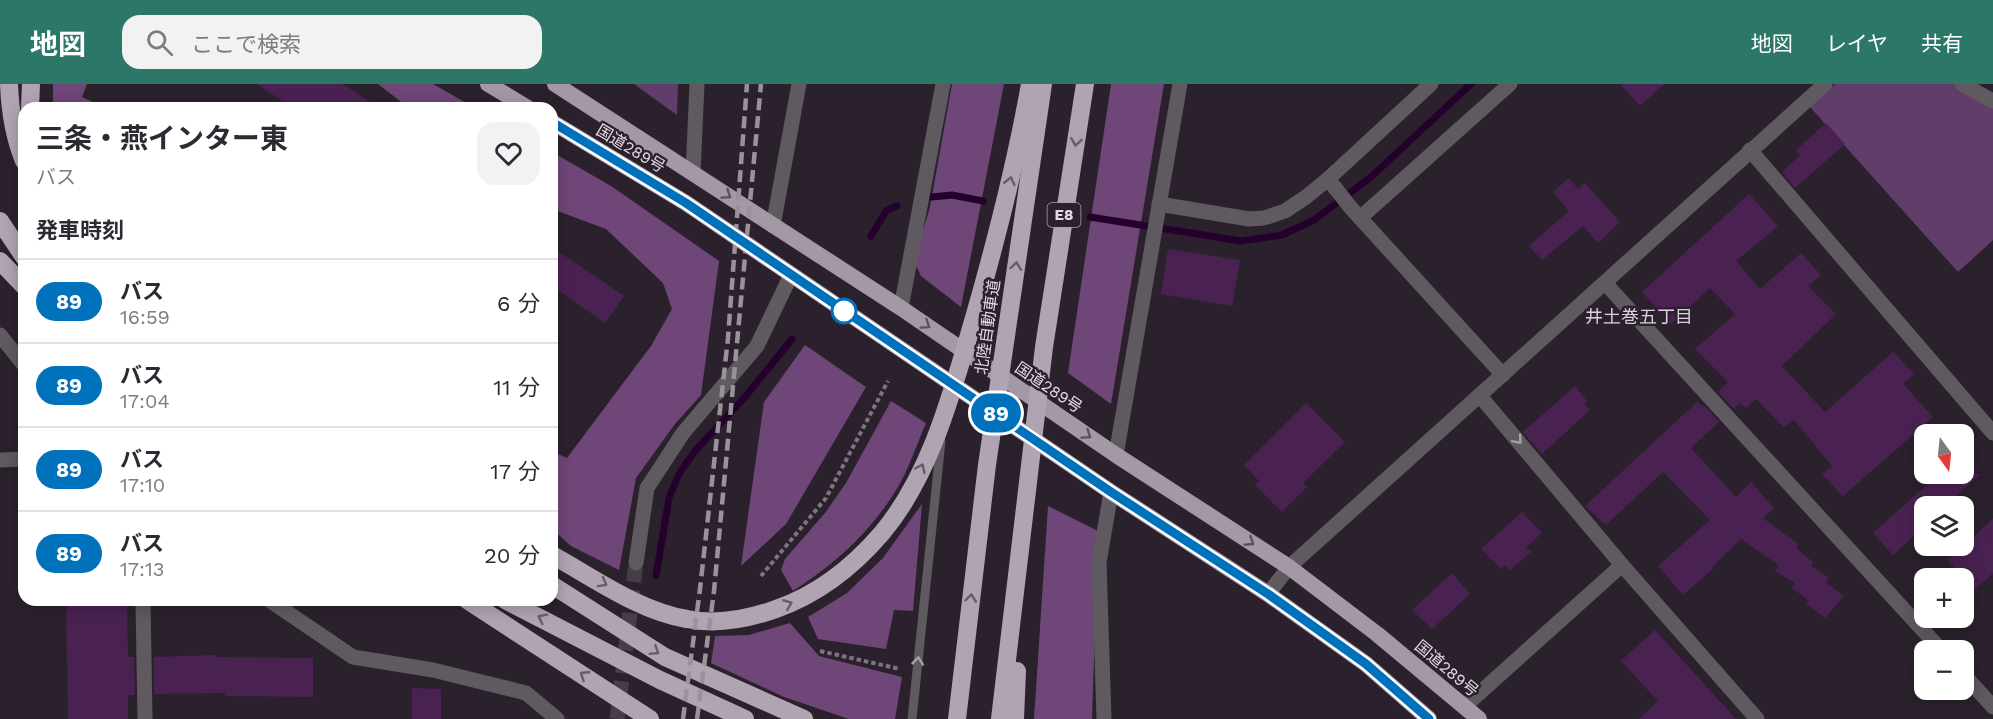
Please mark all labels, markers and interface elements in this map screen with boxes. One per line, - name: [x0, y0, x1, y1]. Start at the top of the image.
- search box: [122, 15, 542, 69]
- icon: search: [143, 26, 176, 59]
- text: 地図: [30, 28, 86, 61]
- text: 地図: [1751, 31, 1793, 56]
- text: レイヤ: [1826, 31, 1888, 56]
- text: 共有: [1921, 31, 1963, 56]
- text: ここで検索: [191, 32, 301, 57]
- street label: 国道289号: [593, 120, 669, 176]
- text: 三条・燕インター東: [36, 122, 288, 155]
- button: heart: [477, 122, 540, 185]
- one-way arrow: [1070, 136, 1083, 146]
- text: バス: [36, 165, 76, 189]
- one-way arrow: [1002, 177, 1015, 187]
- one-way arrow: [721, 188, 732, 199]
- road number: E8: [1048, 203, 1080, 227]
- text: 発車時刻: [36, 218, 124, 243]
- one-way arrow: [1009, 261, 1021, 270]
- street label: 北陸自動車道: [971, 278, 1004, 376]
- text: バス: [120, 279, 164, 304]
- text: 89: [56, 289, 82, 314]
- text: 6 分: [497, 291, 540, 316]
- unlabelled marker: [831, 298, 857, 324]
- text: 16:59: [120, 305, 170, 329]
- district label: 井土巻五丁目: [1585, 306, 1693, 327]
- one-way arrow: [919, 318, 930, 329]
- street label: 国道289号: [1011, 358, 1086, 417]
- text: バス: [120, 363, 164, 388]
- text: 89: [56, 373, 82, 398]
- text: 11 分: [493, 375, 540, 400]
- text: 17:04: [120, 389, 170, 413]
- line badge: 89: [969, 394, 1023, 432]
- text: 89: [983, 401, 1009, 426]
- north arrow: [1914, 424, 1974, 484]
- map controls: [1914, 424, 1974, 700]
- one-way arrow: [1080, 428, 1091, 439]
- one-way arrow: [1510, 434, 1521, 445]
- text: バス: [120, 447, 164, 472]
- text: 89: [56, 457, 82, 482]
- text: 17 分: [490, 459, 540, 484]
- one-way arrow: [913, 464, 925, 475]
- text: 17:10: [120, 473, 165, 497]
- button: layers: [1914, 496, 1974, 556]
- text: バス: [120, 531, 164, 556]
- one-way arrow: [1244, 534, 1254, 546]
- text: 89: [56, 541, 82, 566]
- text: 20 分: [484, 543, 540, 568]
- text: 17:13: [120, 557, 164, 581]
- button: +: [1914, 568, 1974, 628]
- one-way arrow: [597, 576, 607, 588]
- one-way arrow: [964, 594, 977, 603]
- one-way arrow: [781, 599, 792, 611]
- one-way arrow: [538, 614, 549, 625]
- street label: 国道289号: [1411, 636, 1482, 700]
- button: −: [1914, 640, 1974, 700]
- one-way arrow: [649, 643, 659, 655]
- one-way arrow: [911, 656, 924, 665]
- one-way arrow: [579, 672, 590, 683]

